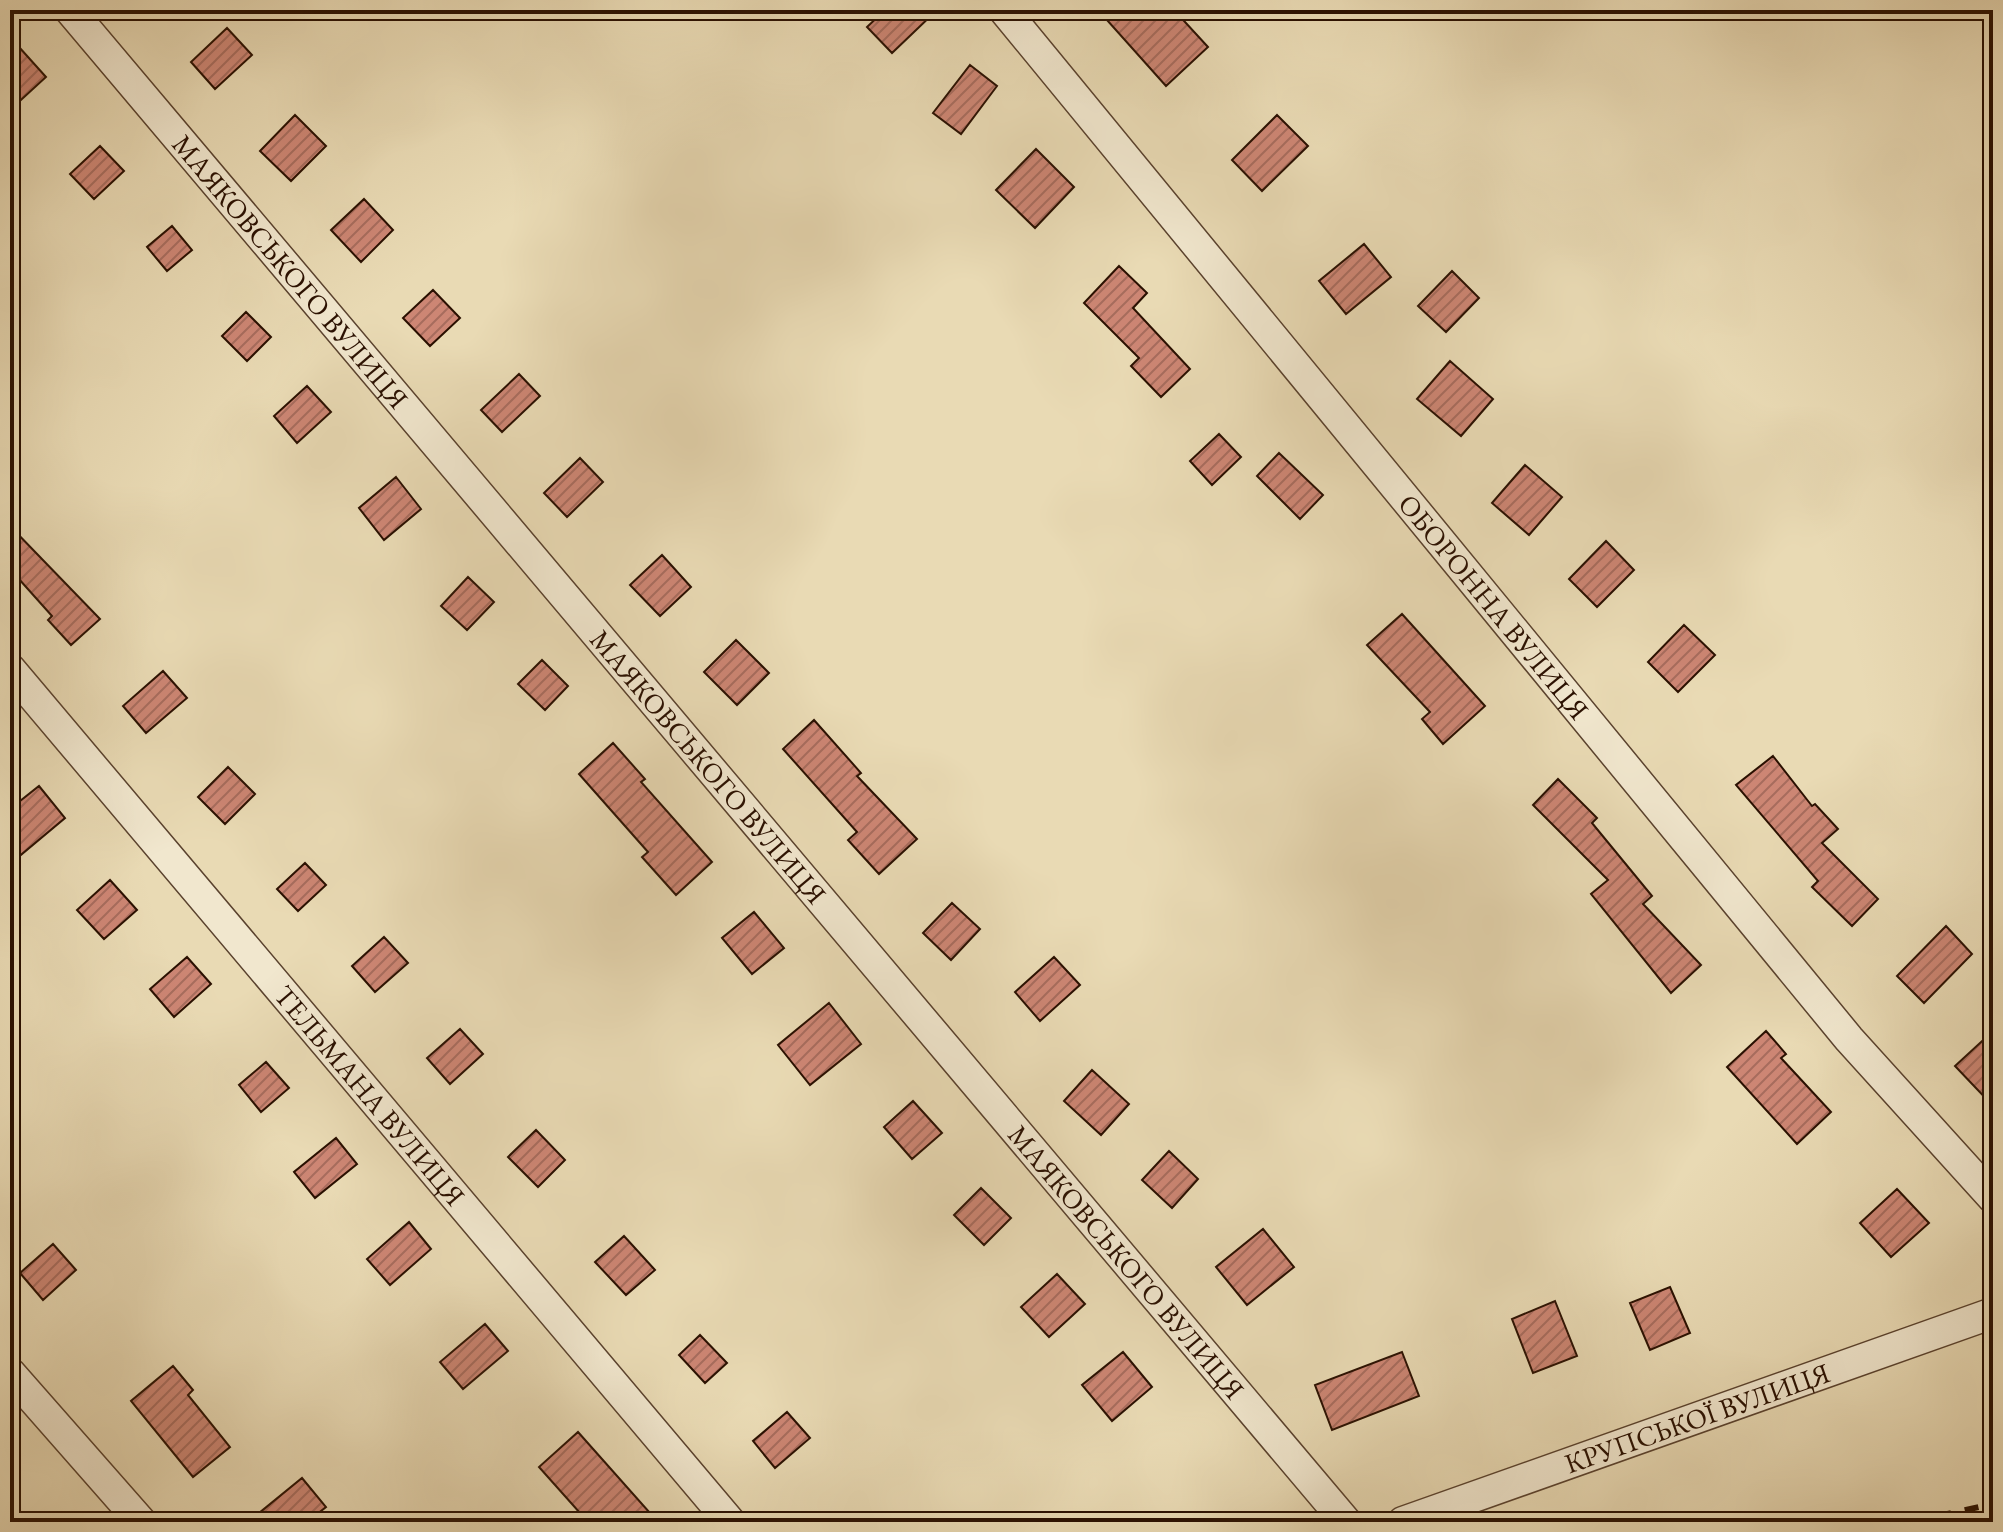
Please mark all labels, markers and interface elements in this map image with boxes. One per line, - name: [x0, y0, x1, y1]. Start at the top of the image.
- street label: МАЯКОВСЬКОГО ВУЛИЦЯ: [165, 127, 417, 416]
- street label: ОБОРОННА ВУЛИЦЯ: [1391, 486, 1597, 727]
- street label: МАЯКОВСЬКОГО ВУЛИЦЯ: [582, 622, 835, 911]
- street label: ТЕЛЬМАНА ВУЛИЦЯ: [267, 978, 473, 1213]
- street label: МАЯКОВСЬКОГО ВУЛИЦЯ: [1000, 1117, 1253, 1407]
- street label: КРУПСЬКОЇ ВУЛИЦЯ: [1560, 1354, 1835, 1481]

